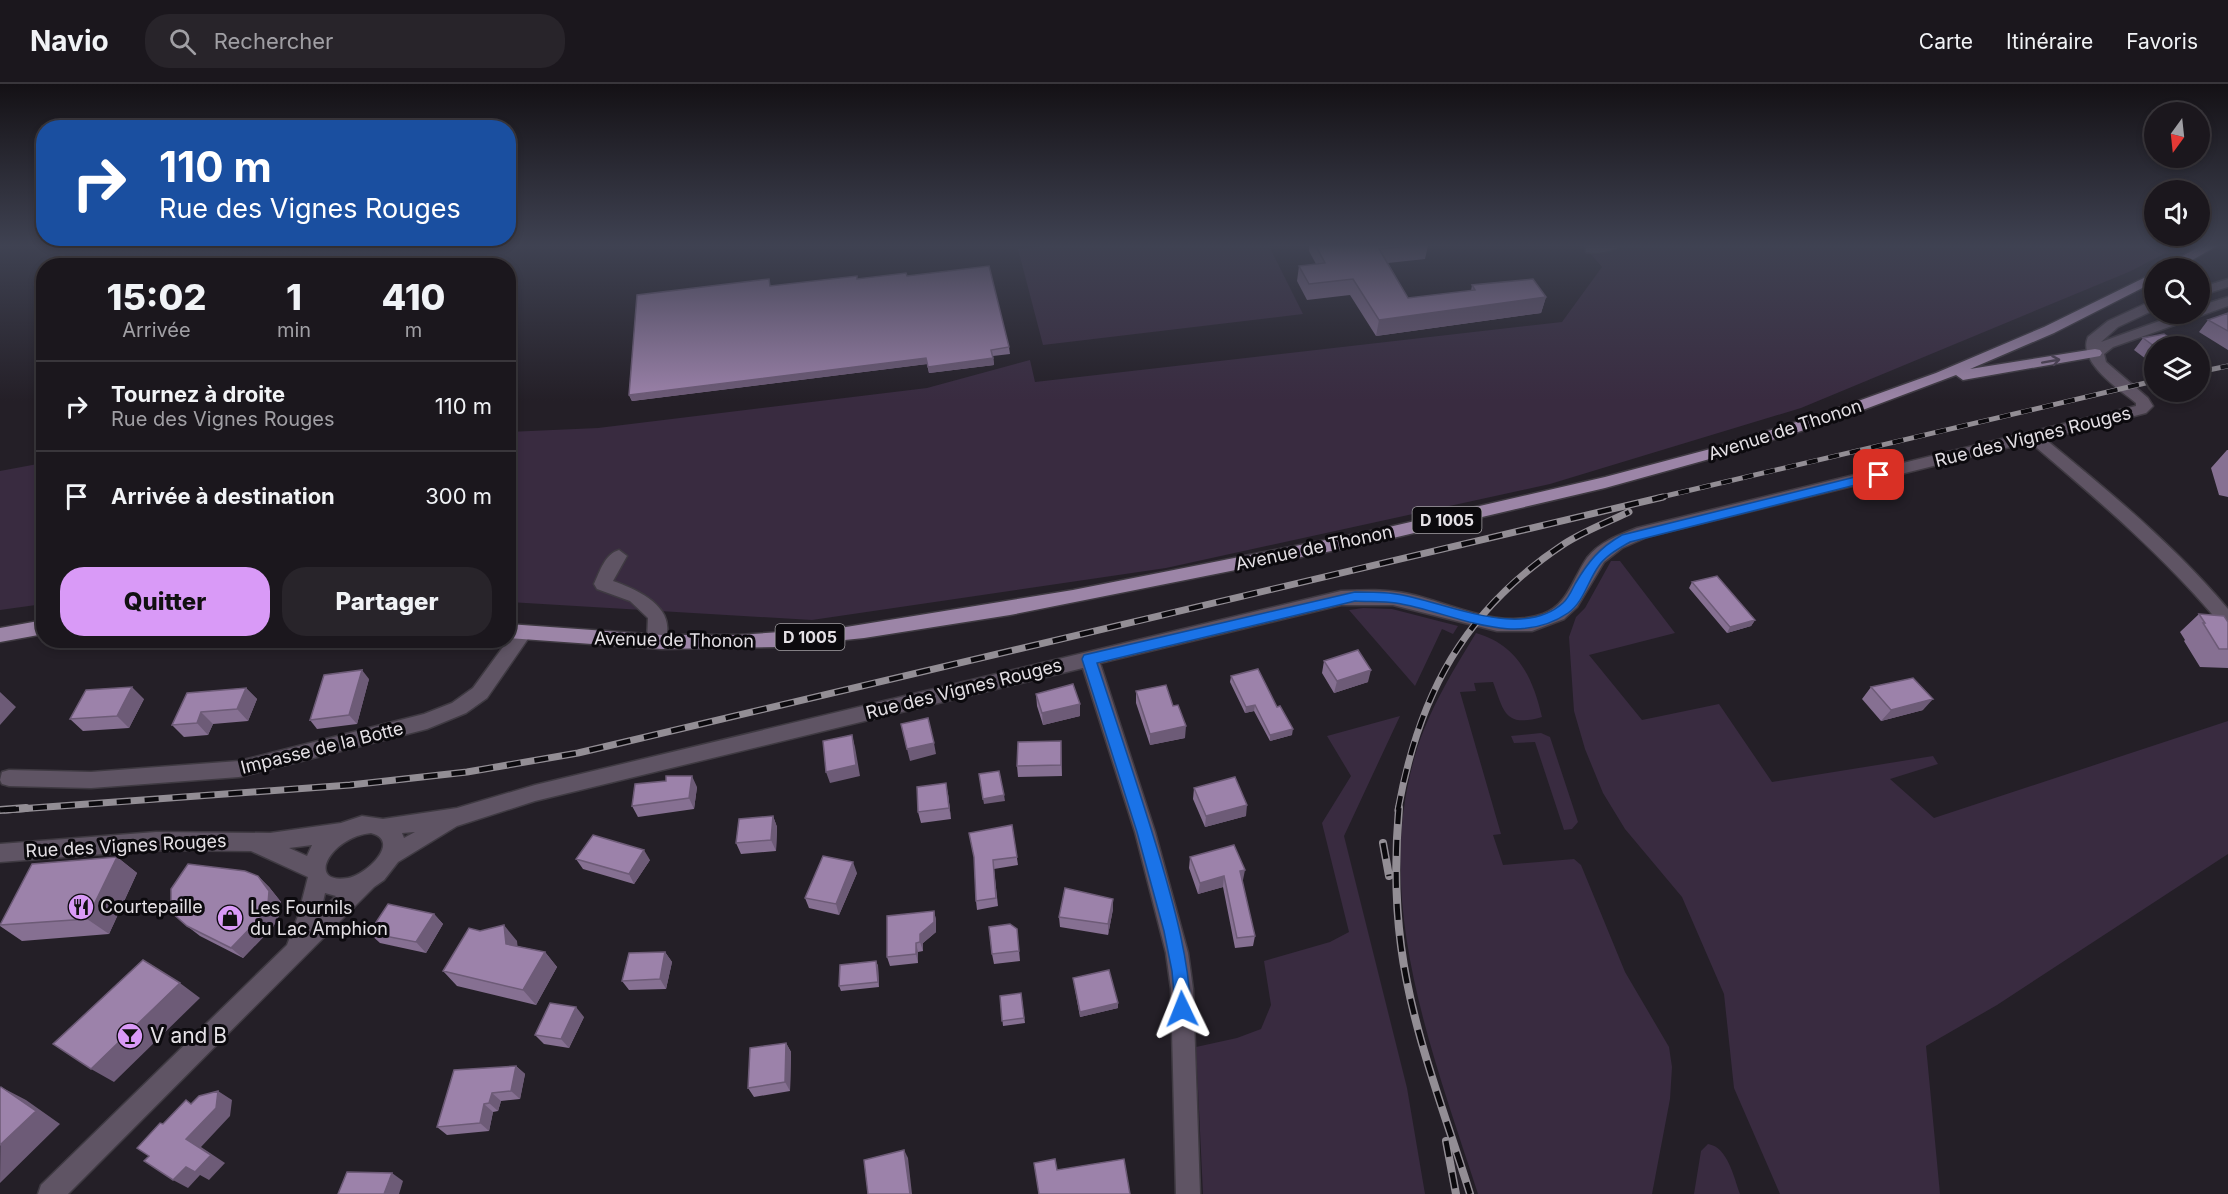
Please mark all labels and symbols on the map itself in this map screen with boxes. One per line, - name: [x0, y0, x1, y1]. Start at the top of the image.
- north arrow: [2144, 102, 2210, 168]
- one-way arrow: [2041, 355, 2060, 366]
- street label: Avenue de Thonon: [1706, 395, 1864, 464]
- street label: Rue des Vignes Rouges: [1933, 402, 2133, 471]
- pin: [1853, 449, 1904, 500]
- road number: D 1005: [1412, 507, 1482, 533]
- street label: Avenue de Thonon: [1233, 521, 1394, 574]
- road number: D 1005: [776, 624, 844, 650]
- street label: Avenue de Thonon: [594, 628, 754, 651]
- street label: Rue des Vignes Rouges: [864, 654, 1064, 723]
- street label: Impasse de la Botte: [238, 717, 405, 778]
- street label: Rue des Vignes Rouges: [25, 830, 227, 861]
- restaurant icon: Courtepaille: [66, 892, 96, 922]
- place label: Courtepaille: [100, 896, 203, 917]
- place label: Les Fournils du Lac Amphion: [250, 897, 388, 939]
- shop icon: Les Fournils du Lac Amphion: [215, 903, 245, 933]
- position arrow: [1150, 977, 1214, 1041]
- bar icon: V and B: [115, 1021, 145, 1051]
- place label: V and B: [150, 1023, 227, 1048]

